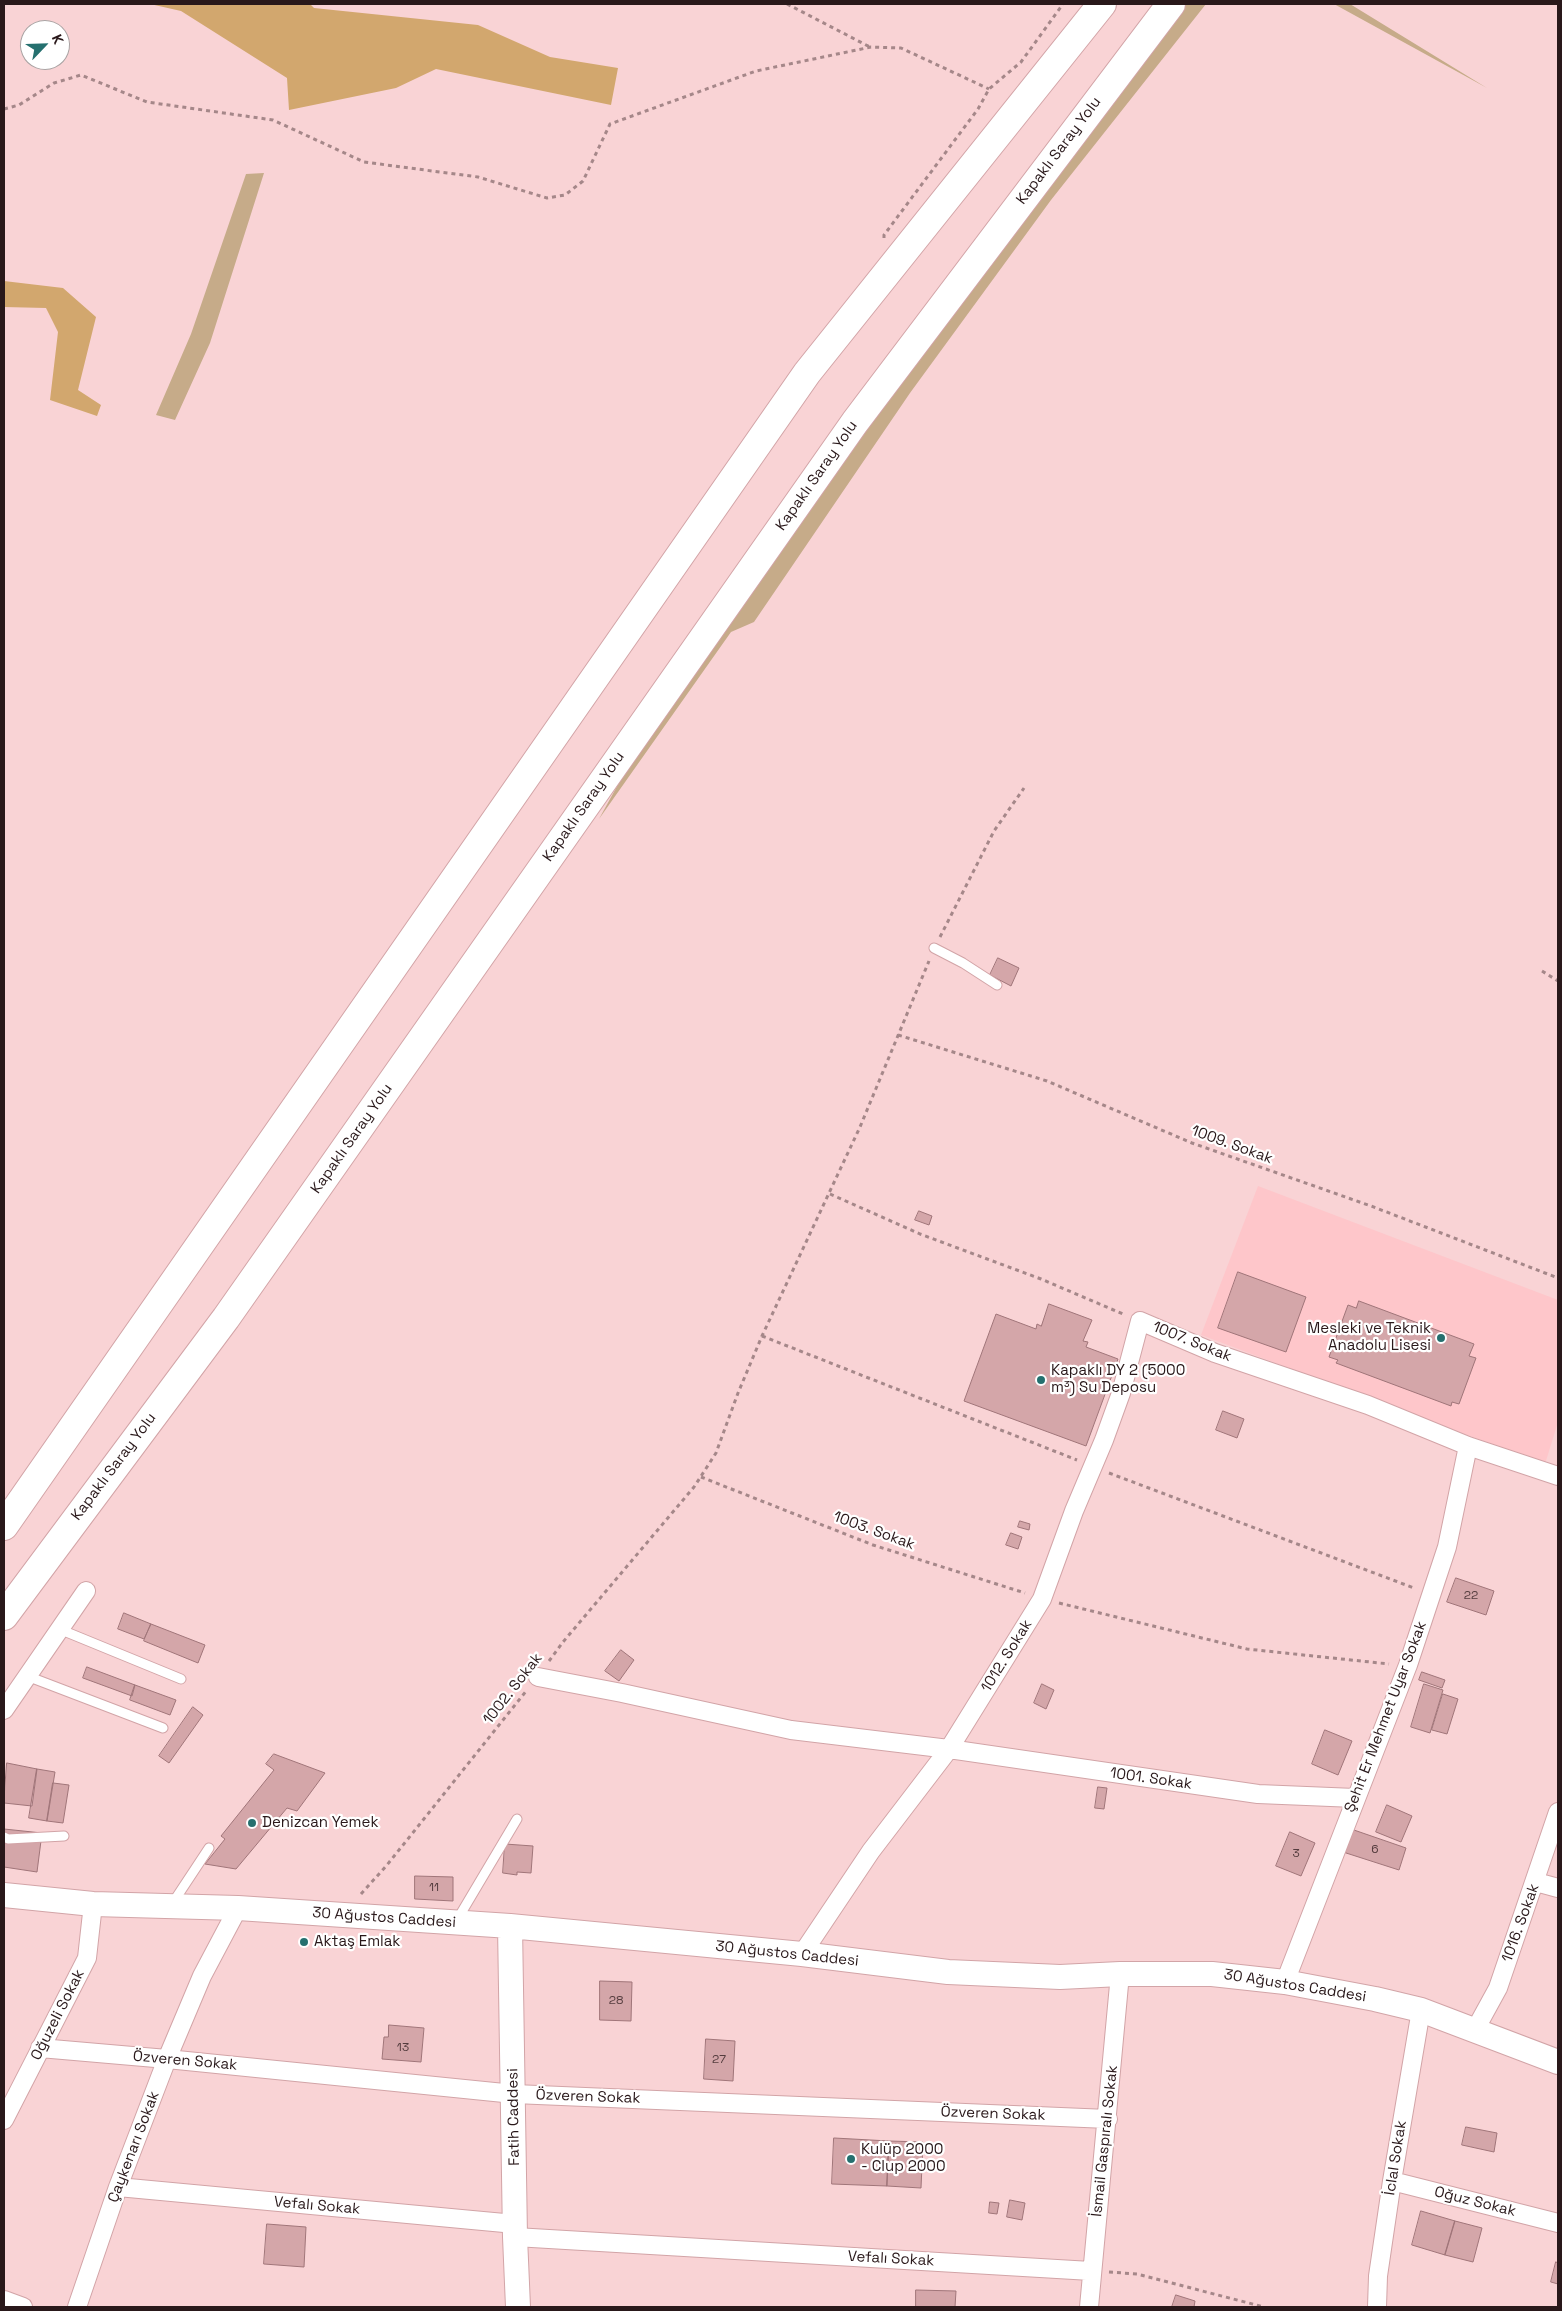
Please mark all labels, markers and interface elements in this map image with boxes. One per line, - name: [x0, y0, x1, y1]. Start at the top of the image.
- north arrow: [20, 20, 70, 70]
- text: K: [48, 32, 68, 47]
- street label: Kapaklı Saray Yolu: [1013, 94, 1105, 208]
- street label: Kapaklı Saray Yolu: [772, 418, 862, 534]
- street label: Kapaklı Saray Yolu: [539, 749, 629, 865]
- street label: Kapaklı Saray Yolu: [307, 1081, 397, 1197]
- street label: 1009. Sokak: [1189, 1122, 1275, 1168]
- street label: 1007. Sokak: [1150, 1318, 1234, 1366]
- place label: Mesleki ve Teknik Anadolu Lisesi: [1307, 1320, 1431, 1355]
- marker: Mesleki ve Teknik Anadolu Lisesi: [1435, 1332, 1447, 1344]
- place label: Kapaklı DY 2 (5000 m³) Su Deposu: [1051, 1362, 1185, 1397]
- marker: Kapaklı DY 2 (5000 m³) Su Deposu: [1035, 1374, 1047, 1386]
- street label: Kapaklı Saray Yolu: [68, 1410, 160, 1524]
- street label: 1003. Sokak: [831, 1508, 917, 1554]
- house number: 22: [1464, 1589, 1478, 1603]
- street label: 1012. Sokak: [978, 1616, 1036, 1696]
- street label: Şehit Er Mehmet Uyar Sokak: [1341, 1619, 1431, 1815]
- street label: 1002. Sokak: [480, 1650, 546, 1728]
- street label: 1001. Sokak: [1109, 1764, 1193, 1794]
- place label: Denizcan Yemek: [262, 1814, 378, 1832]
- marker: Denizcan Yemek: [246, 1817, 258, 1829]
- house number: 6: [1371, 1843, 1379, 1857]
- house number: 3: [1292, 1847, 1300, 1861]
- house number: 11: [429, 1881, 439, 1895]
- street label: 1016. Sokak: [1499, 1881, 1543, 1965]
- street label: 30 Ağustos Caddesi: [312, 1904, 456, 1932]
- place label: Aktaş Emlak: [314, 1933, 400, 1951]
- marker: Aktaş Emlak: [298, 1936, 310, 1948]
- street label: 30 Ağustos Caddesi: [714, 1938, 860, 1970]
- street label: 30 Ağustos Caddesi: [1222, 1966, 1368, 2006]
- street label: Oğuzeli Sokak: [27, 1967, 89, 2063]
- house number: 28: [609, 1994, 623, 2008]
- house number: 13: [397, 2041, 409, 2055]
- street label: Özveren Sokak: [132, 2047, 238, 2075]
- house number: 27: [712, 2053, 726, 2067]
- street label: İsmail Gaspıralı Sokak: [1088, 2064, 1122, 2218]
- street label: Fatih Caddesi: [504, 2068, 524, 2166]
- street label: Özveren Sokak: [535, 2086, 641, 2108]
- street label: Çaykenarı Sokak: [104, 2089, 164, 2205]
- street label: Özveren Sokak: [940, 2103, 1046, 2125]
- street label: İclal Sokak: [1381, 2119, 1411, 2197]
- place label: Kulüp 2000 - Clup 2000: [861, 2141, 946, 2176]
- marker: Kulüp 2000 - Clup 2000: [845, 2153, 857, 2165]
- street label: Oğuz Sokak: [1432, 2183, 1518, 2221]
- street label: Vefalı Sokak: [273, 2193, 361, 2219]
- street label: Vefalı Sokak: [847, 2248, 935, 2270]

